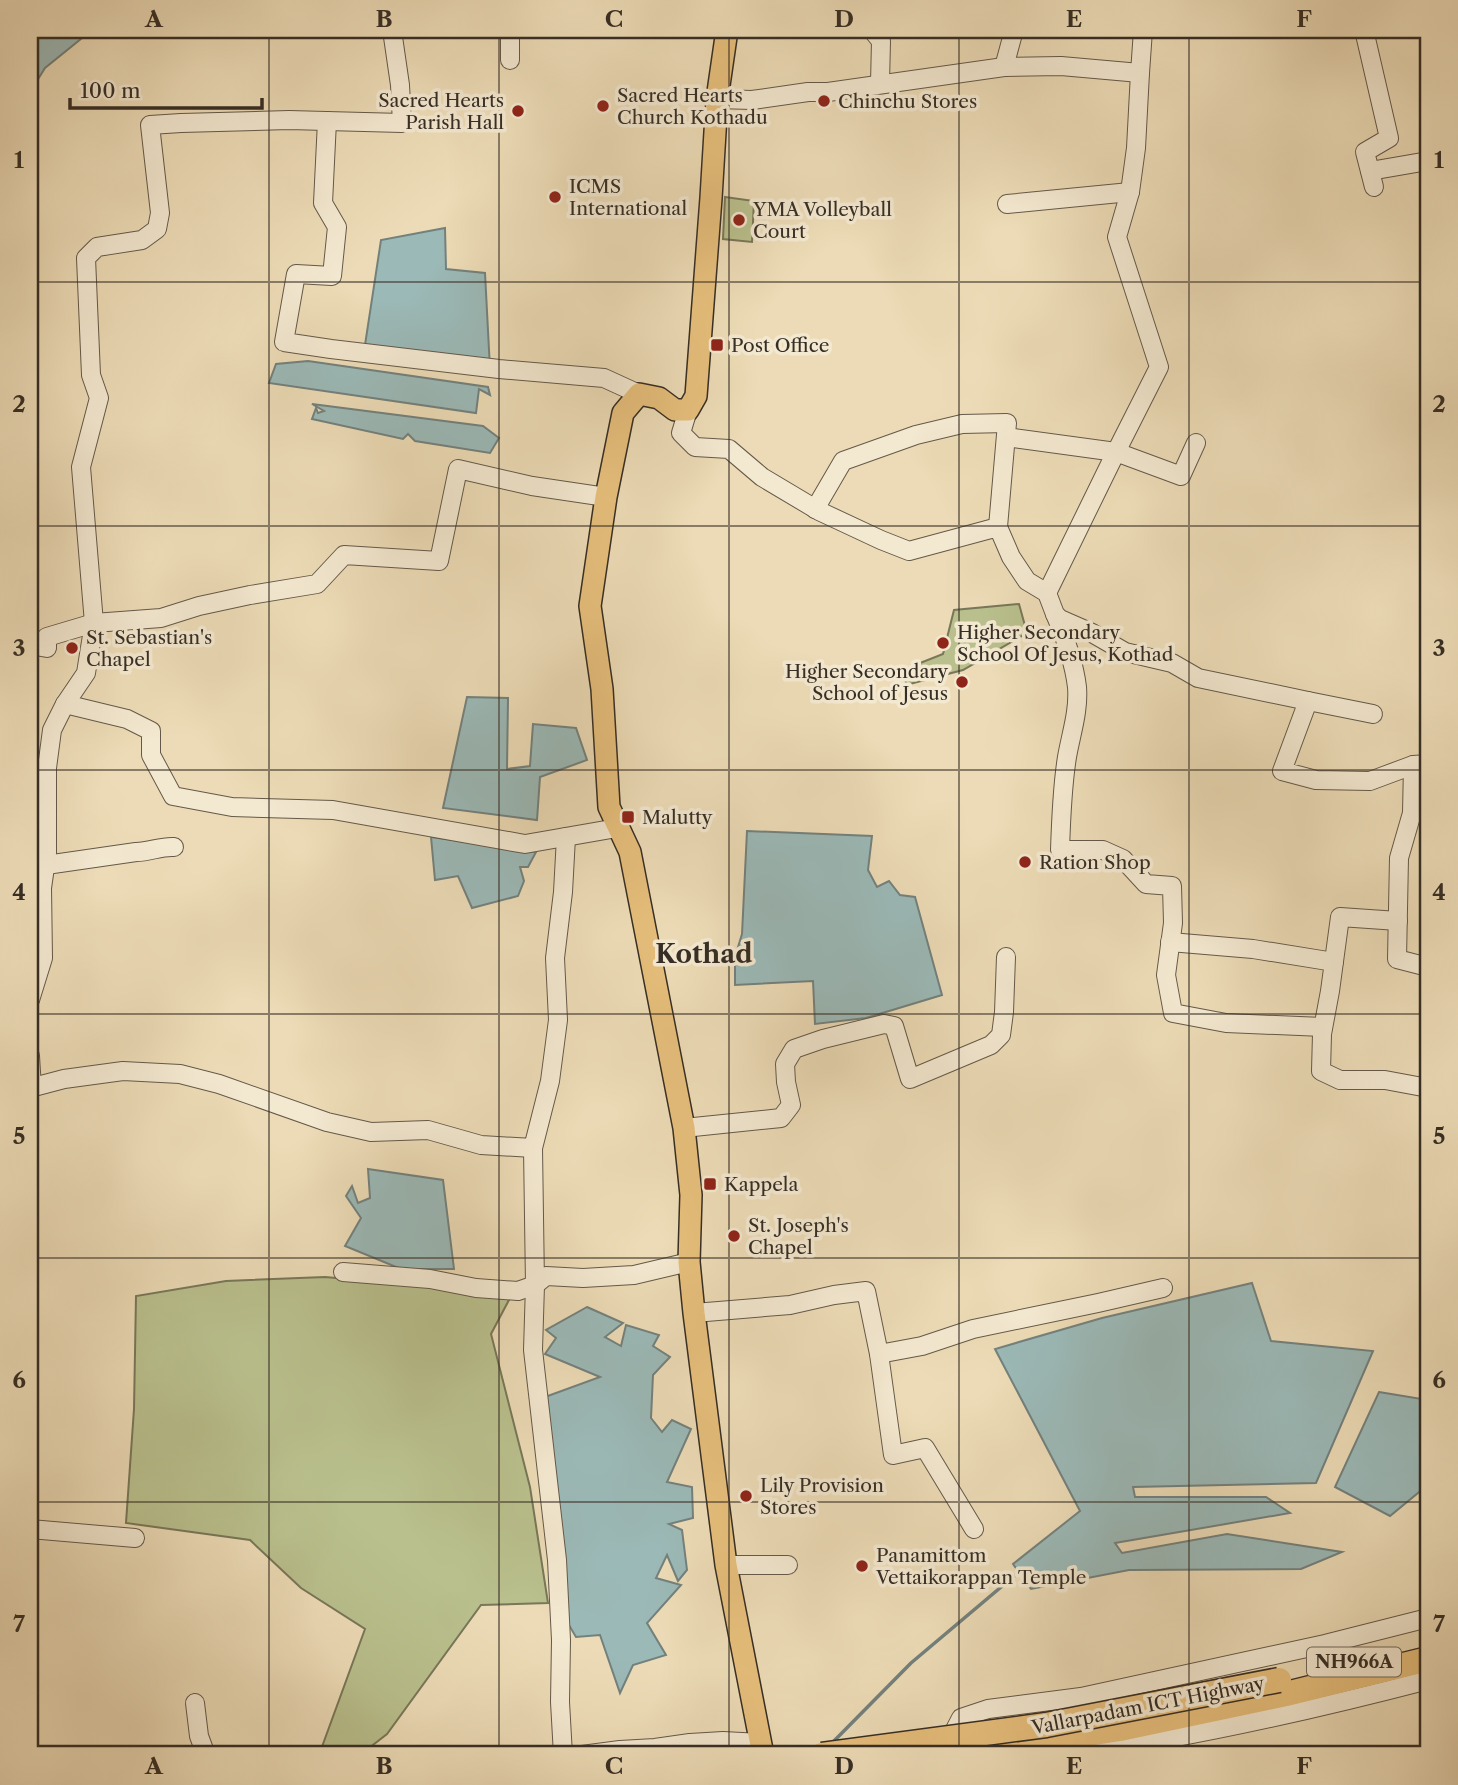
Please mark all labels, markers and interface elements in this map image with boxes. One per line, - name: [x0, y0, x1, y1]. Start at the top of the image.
- text: A: [144, 5, 164, 33]
- text: B: [375, 5, 393, 33]
- text: C: [605, 5, 623, 33]
- text: D: [834, 5, 854, 33]
- text: E: [1066, 5, 1082, 33]
- text: F: [1296, 5, 1312, 33]
- scale bar: [70, 66, 262, 110]
- text: 100 m: [80, 78, 141, 103]
- place label: Sacred Hearts Church Kothadu: [617, 84, 768, 129]
- place label: Sacred Hearts Parish Hall: [378, 89, 504, 134]
- place label: Chinchu Stores: [838, 90, 977, 113]
- marker: Chinchu Stores: [816, 93, 832, 109]
- marker: Sacred Hearts Church Kothadu: [595, 98, 611, 114]
- marker: Sacred Hearts Parish Hall: [510, 103, 526, 119]
- text: 1: [14, 146, 25, 174]
- text: 1: [1434, 146, 1445, 174]
- place label: ICMS International: [569, 175, 687, 220]
- marker: ICMS International: [547, 189, 563, 205]
- place label: YMA Volleyball Court: [752, 198, 892, 243]
- marker: YMA Volleyball Court: [731, 212, 747, 228]
- place label: Post Office: [731, 334, 829, 357]
- marker: Post Office: [709, 337, 725, 353]
- text: 2: [12, 390, 26, 418]
- text: 2: [1432, 390, 1446, 418]
- place label: Higher Secondary School Of Jesus, Kothad: [957, 621, 1174, 666]
- place label: St. Sebastian's Chapel: [86, 626, 212, 671]
- text: 3: [13, 634, 26, 662]
- text: 3: [1433, 634, 1446, 662]
- marker: Higher Secondary School Of Jesus, Kothad: [935, 635, 951, 651]
- marker: St. Sebastian's Chapel: [64, 640, 80, 656]
- place label: Higher Secondary School of Jesus: [785, 660, 948, 705]
- marker: Higher Secondary School of Jesus: [954, 674, 970, 690]
- place label: Malutty: [642, 806, 713, 829]
- marker: Malutty: [620, 809, 636, 825]
- place label: Ration Shop: [1039, 851, 1151, 874]
- marker: Ration Shop: [1017, 854, 1033, 870]
- text: 4: [12, 878, 26, 906]
- text: 4: [1432, 878, 1446, 906]
- district label: Kothad: [655, 938, 753, 970]
- text: 5: [13, 1122, 25, 1150]
- text: 5: [1433, 1122, 1445, 1150]
- place label: Kappela: [724, 1173, 799, 1196]
- marker: Kappela: [702, 1176, 718, 1192]
- place label: St. Joseph's Chapel: [748, 1214, 849, 1259]
- marker: St. Joseph's Chapel: [726, 1228, 742, 1244]
- text: 6: [12, 1366, 26, 1394]
- text: 6: [1432, 1366, 1446, 1394]
- place label: Lily Provision Stores: [760, 1474, 884, 1519]
- marker: Lily Provision Stores: [738, 1488, 754, 1504]
- place label: Panamittom Vettaikorappan Temple: [875, 1544, 1086, 1589]
- marker: Panamittom Vettaikorappan Temple: [854, 1558, 870, 1574]
- text: 7: [13, 1610, 25, 1638]
- text: 7: [1433, 1610, 1445, 1638]
- road number: NH966A: [1307, 1647, 1401, 1676]
- street label: Vallarpadam ICT Highway: [1029, 1672, 1267, 1740]
- text: A: [144, 1752, 164, 1780]
- text: B: [375, 1752, 393, 1780]
- text: C: [605, 1752, 623, 1780]
- text: D: [834, 1752, 854, 1780]
- text: E: [1066, 1752, 1082, 1780]
- text: F: [1296, 1752, 1312, 1780]

